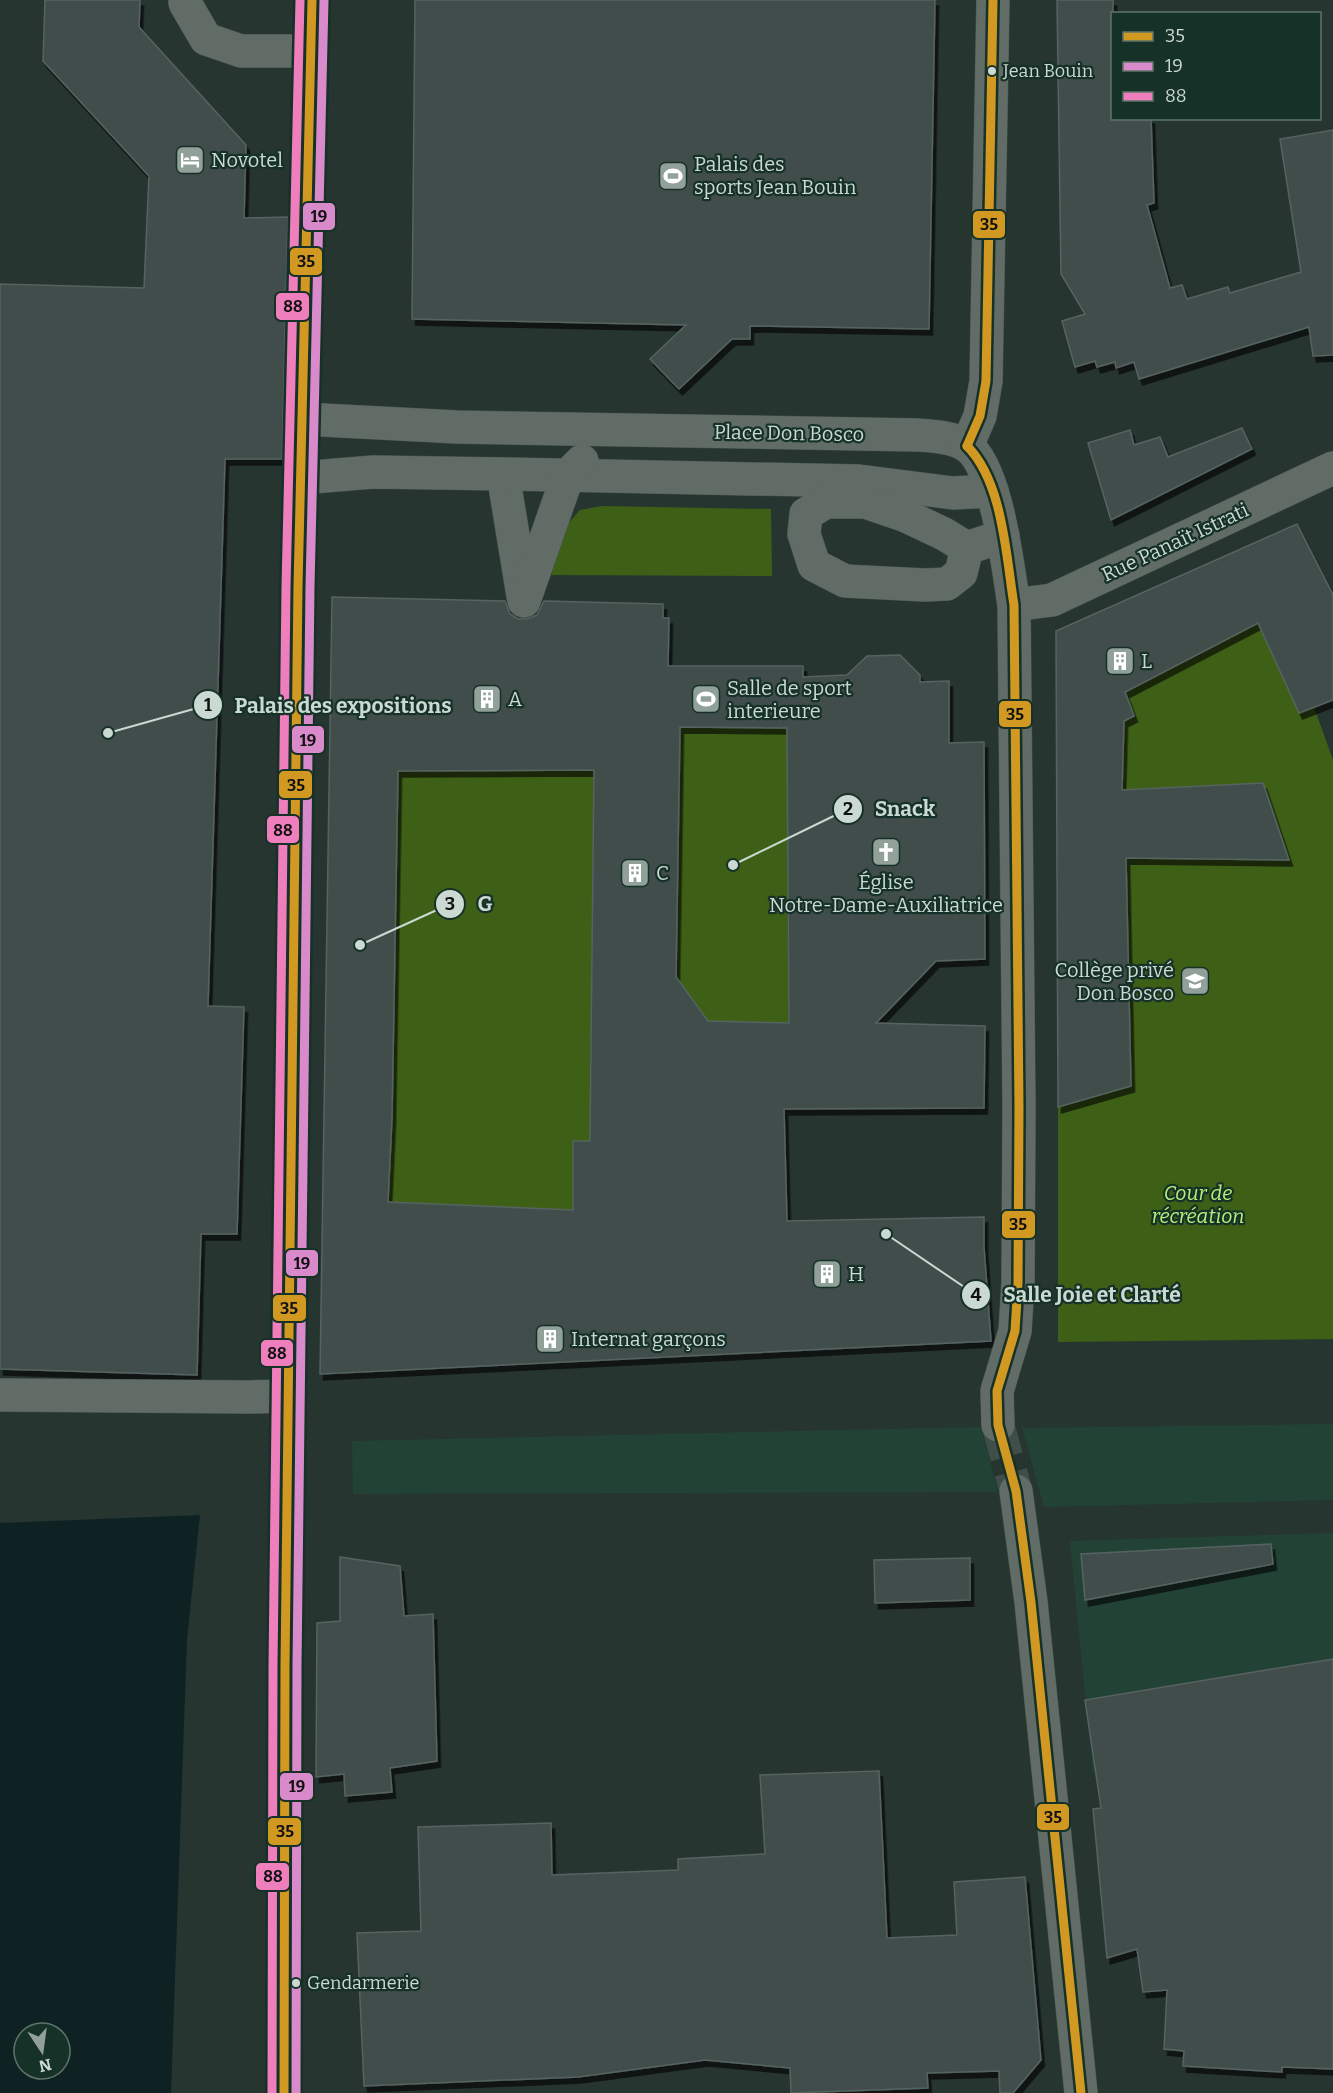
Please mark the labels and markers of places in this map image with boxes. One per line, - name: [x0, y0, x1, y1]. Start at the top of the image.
- place label: Jean Bouin: [1002, 60, 1094, 82]
- marker: Jean Bouin: [986, 65, 998, 77]
- hotel icon: Novotel: [174, 144, 206, 176]
- place label: Novotel: [211, 148, 283, 172]
- place label: Palais des sports Jean Bouin: [694, 152, 857, 199]
- sports icon: Palais des sports Jean Bouin: [657, 160, 689, 192]
- building icon: L: [1104, 645, 1136, 677]
- place label: L: [1141, 649, 1152, 673]
- place label: Salle de sport interieure: [727, 676, 852, 723]
- building icon: A: [471, 683, 503, 715]
- sports icon: Salle de sport interieure: [690, 683, 722, 715]
- callout: Palais des expositions: [193, 686, 464, 725]
- place label: A: [508, 687, 523, 711]
- callout: Snack: [833, 789, 947, 828]
- church icon: Église Notre-Dame-Auxiliatrice: [870, 836, 902, 868]
- building icon: C: [619, 857, 651, 889]
- place label: C: [656, 861, 669, 885]
- place label: Église Notre-Dame-Auxiliatrice: [769, 870, 1003, 917]
- callout: G: [435, 885, 504, 924]
- place label: Collège privé Don Bosco: [1055, 958, 1174, 1005]
- school or university icon: Collège privé Don Bosco: [1179, 965, 1211, 997]
- building icon: H: [811, 1258, 843, 1290]
- place label: H: [848, 1262, 864, 1286]
- callout: Salle Joie et Clarté: [961, 1275, 1193, 1314]
- building icon: Internat garçons: [534, 1323, 566, 1355]
- place label: Internat garçons: [571, 1327, 726, 1351]
- place label: Gendarmerie: [307, 1972, 419, 1994]
- marker: Gendarmerie: [290, 1977, 302, 1989]

